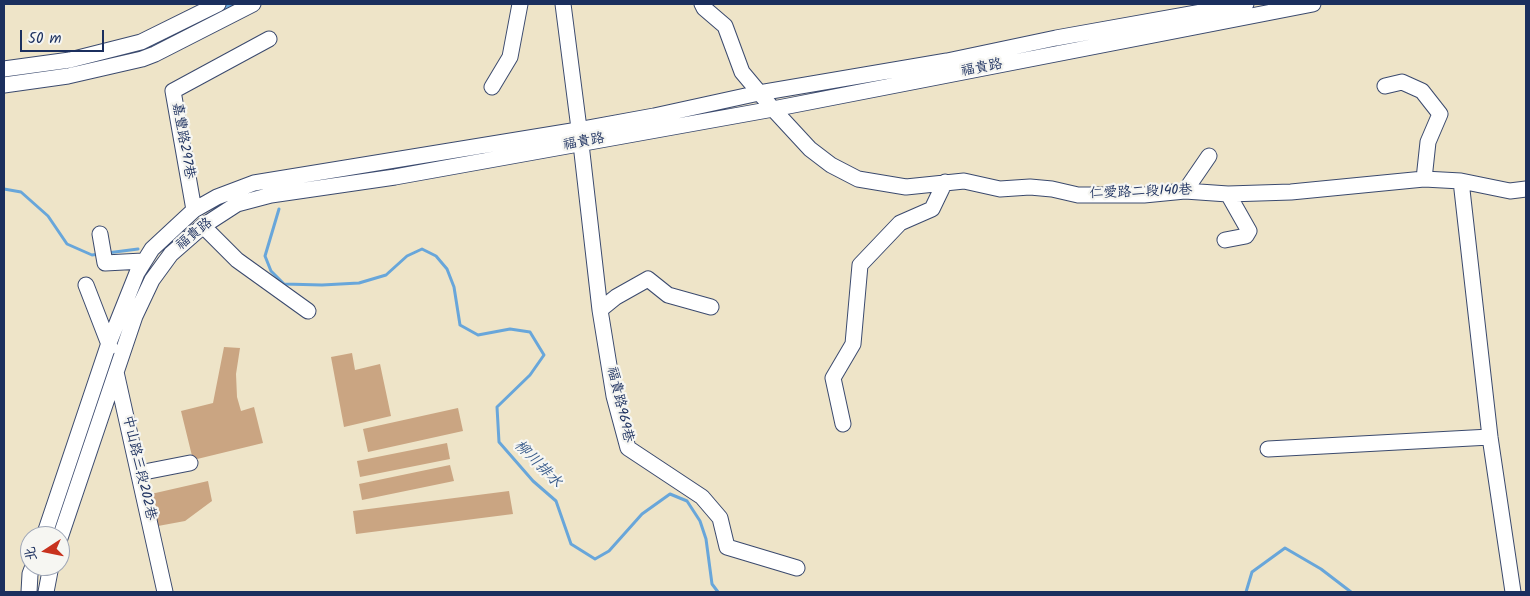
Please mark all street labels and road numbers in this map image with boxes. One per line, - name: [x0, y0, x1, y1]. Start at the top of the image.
- street label: 福貴路: [960, 57, 1004, 81]
- street label: 嘉豐路297巷: [167, 101, 197, 181]
- street label: 福貴路: [562, 131, 606, 155]
- street label: 仁愛路二段140巷: [1089, 183, 1193, 203]
- street label: 福貴路: [173, 215, 217, 255]
- street label: 福貴路969巷: [602, 365, 636, 445]
- street label: 中山路三段202巷: [118, 414, 158, 522]

